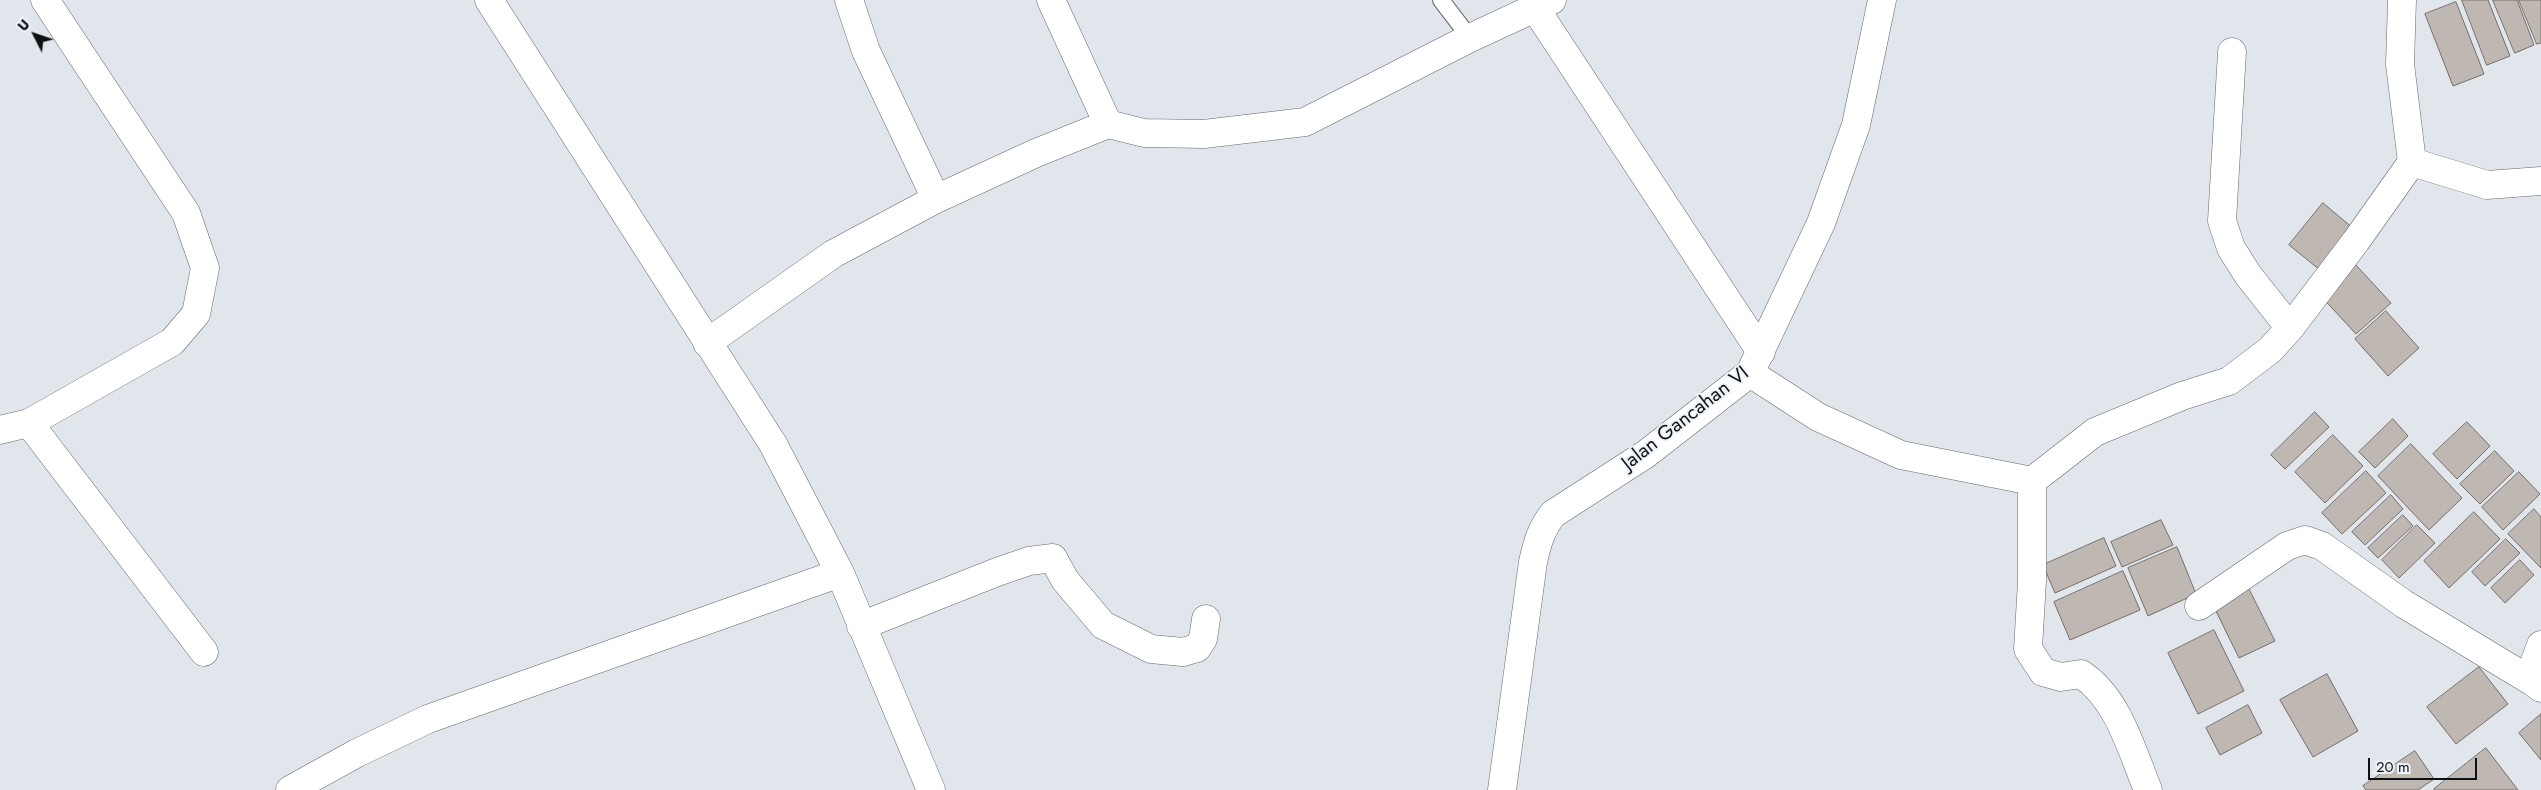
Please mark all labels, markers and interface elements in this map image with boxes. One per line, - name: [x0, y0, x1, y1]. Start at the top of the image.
- north arrow: [10, 10, 60, 60]
- text: U: [13, 15, 34, 35]
- street label: Jalan Gancahan VI: [1618, 362, 1754, 476]
- scale bar: [2371, 748, 2480, 780]
- text: 20 m: [2376, 756, 2410, 778]

